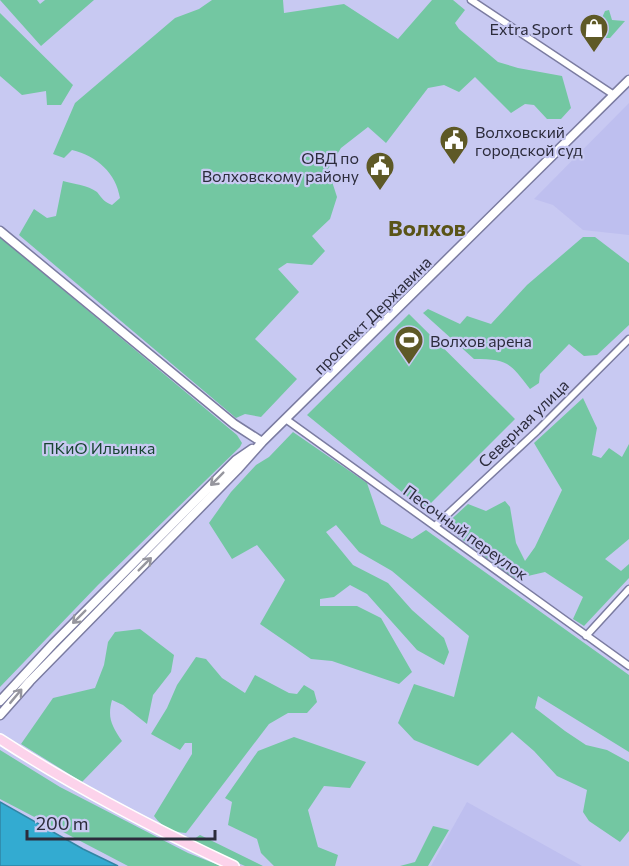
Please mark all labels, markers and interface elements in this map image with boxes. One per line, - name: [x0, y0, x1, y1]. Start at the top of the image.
- shop icon: Extra Sport: [578, 12, 610, 54]
- place label: Extra Sport: [489, 19, 573, 38]
- place label: Волховский городской суд: [475, 122, 583, 159]
- public building icon: Волховский городской суд: [438, 124, 470, 166]
- place label: ОВД по Волховскому району: [202, 148, 359, 185]
- public building icon: ОВД по Волховскому району: [364, 150, 396, 192]
- district label: Волхов: [388, 214, 466, 241]
- street label: проспект Державина: [309, 252, 435, 378]
- sports icon: Волхов арена: [393, 324, 425, 366]
- place label: Волхов арена: [430, 331, 532, 350]
- street label: Северная улица: [474, 375, 572, 471]
- park label: ПКиО Ильинка: [43, 438, 155, 457]
- one-way arrow: [209, 472, 224, 486]
- street label: Песочный переулок: [400, 480, 532, 584]
- one-way arrow: [137, 557, 152, 572]
- one-way arrow: [72, 610, 87, 625]
- one-way arrow: [10, 688, 23, 704]
- scale bar: [27, 803, 214, 841]
- text: 200 m: [36, 812, 89, 834]

